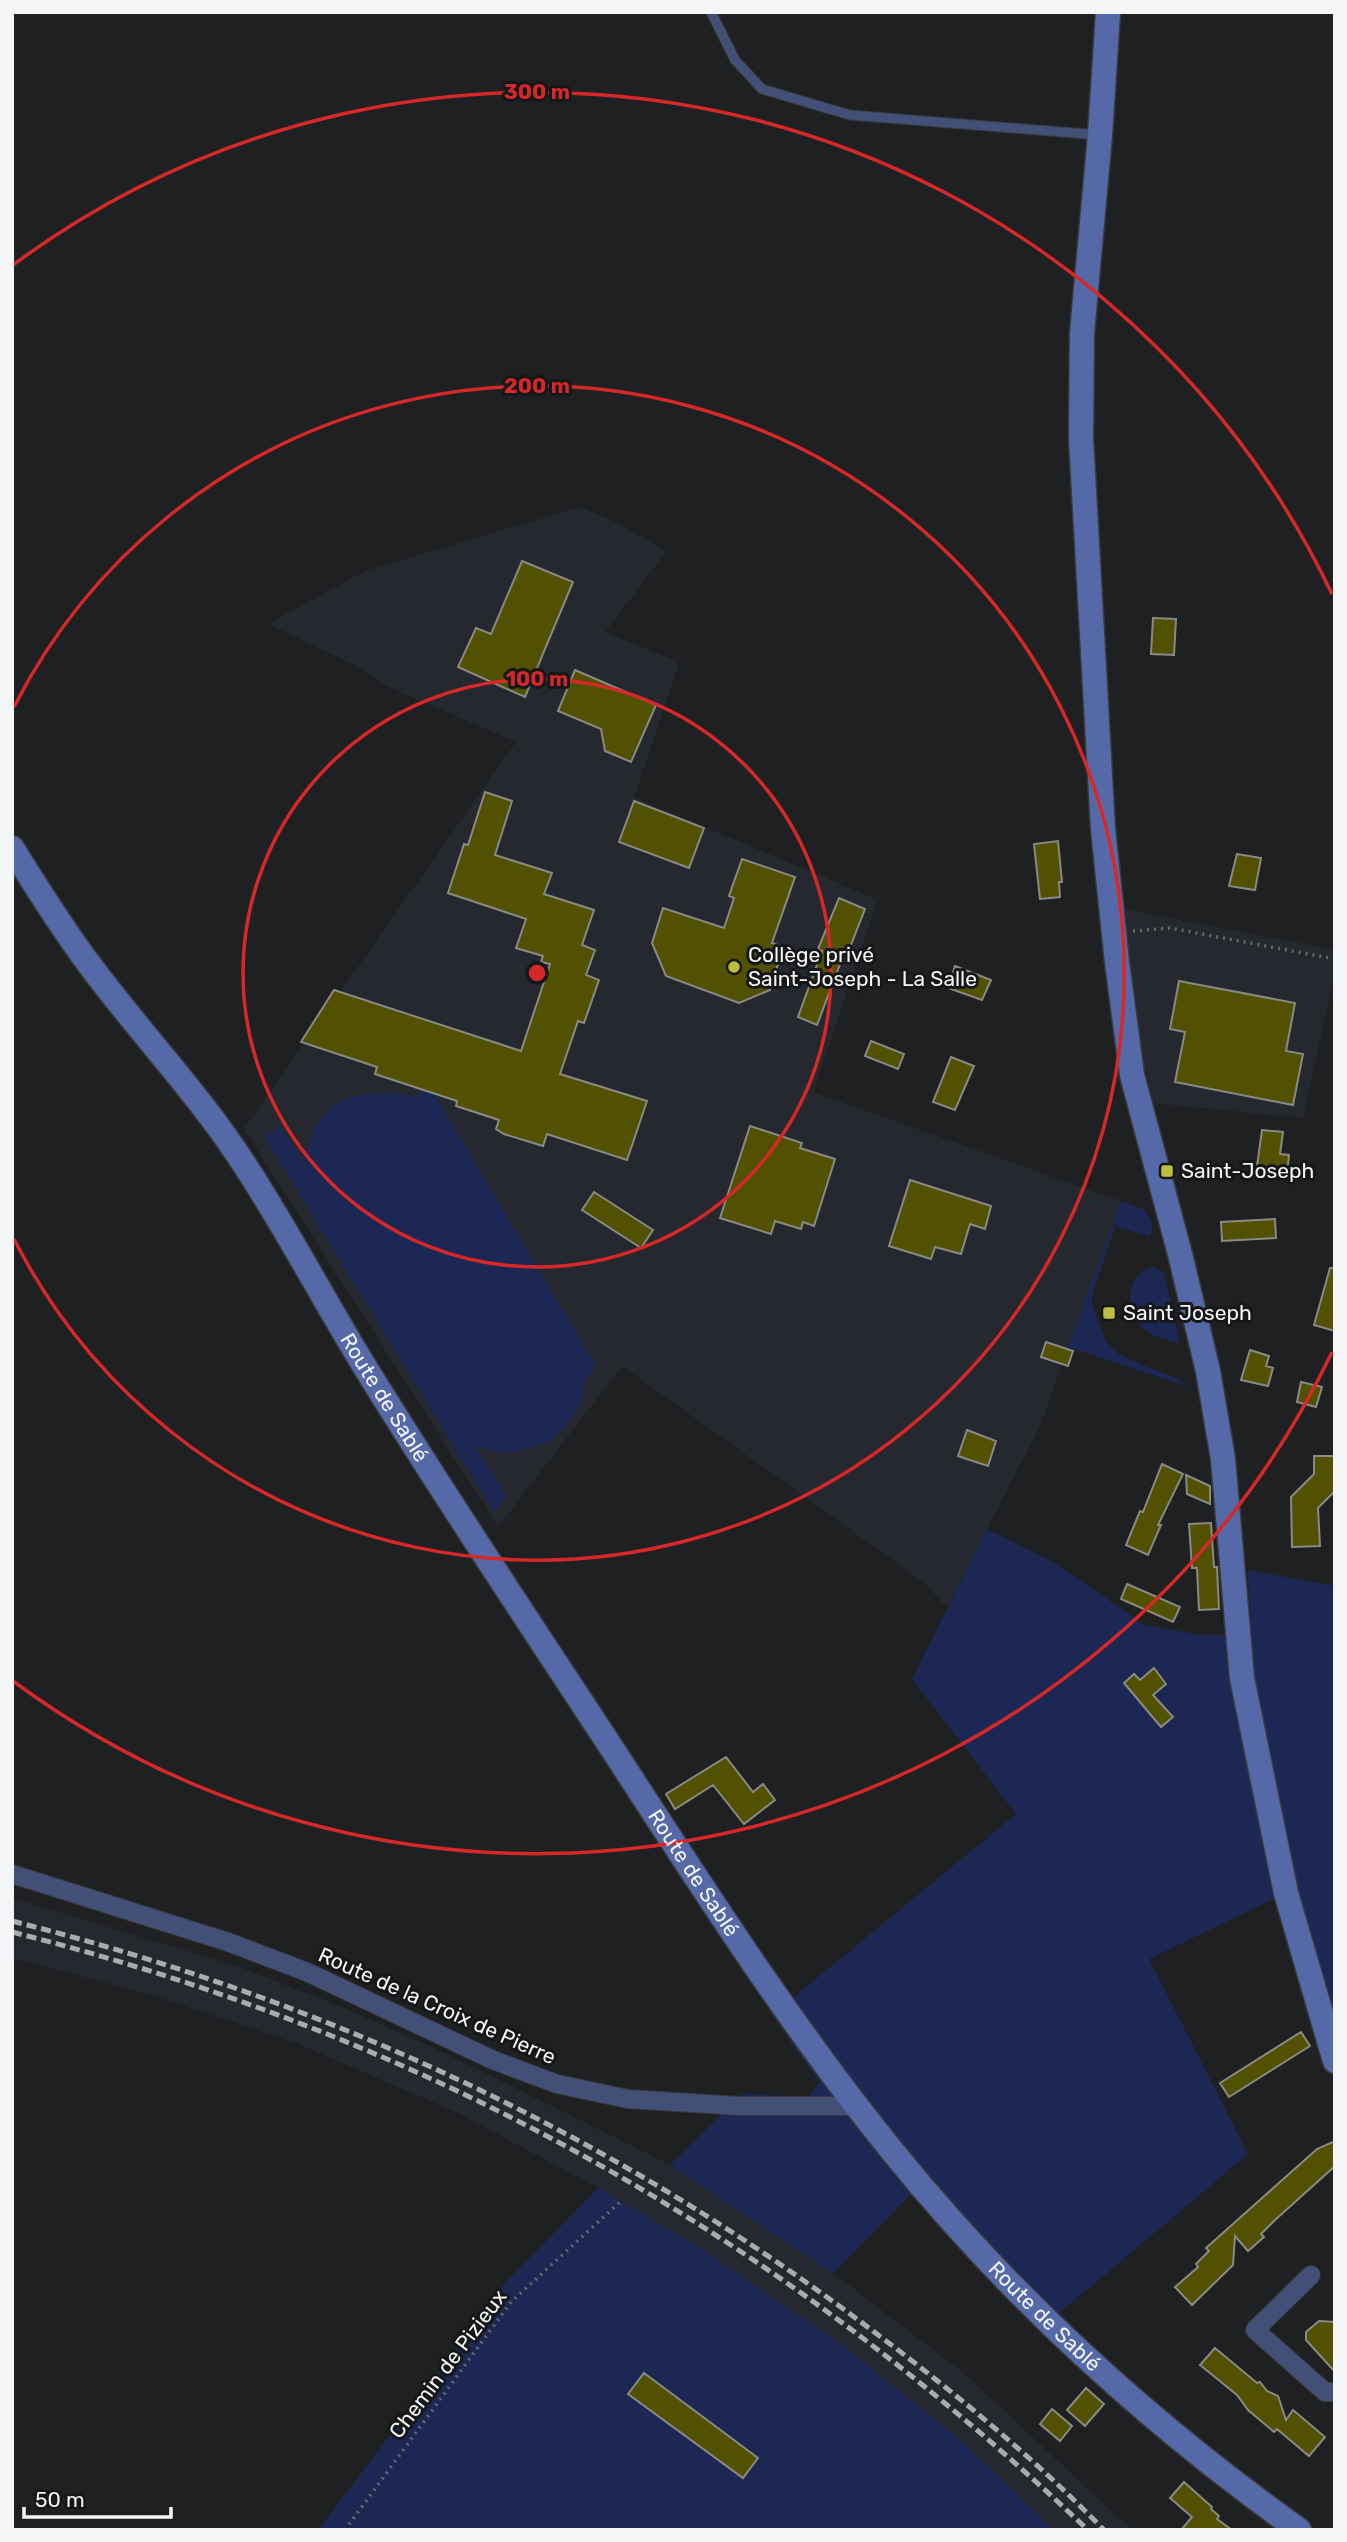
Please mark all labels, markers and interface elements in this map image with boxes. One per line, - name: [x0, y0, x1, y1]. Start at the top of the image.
- text: 300 m: [504, 79, 570, 104]
- text: 200 m: [504, 373, 570, 398]
- text: 100 m: [506, 666, 568, 691]
- place label: Collège privé Saint-Joseph - La Salle: [748, 942, 977, 991]
- marker: Collège privé Saint-Joseph - La Salle: [726, 959, 742, 975]
- centre of rings: [525, 961, 549, 985]
- place label: Saint-Joseph: [1181, 1158, 1314, 1183]
- marker: Saint-Joseph: [1159, 1163, 1175, 1179]
- place label: Saint Joseph: [1123, 1300, 1252, 1325]
- marker: Saint Joseph: [1101, 1305, 1117, 1321]
- street label: Route de Sablé: [335, 1329, 434, 1466]
- street label: Route de Sablé: [643, 1805, 745, 1941]
- street label: Route de la Croix de Pierre: [315, 1942, 560, 2069]
- street label: Route de Sablé: [984, 2256, 1106, 2376]
- street label: Chemin de Pizieux: [384, 2284, 512, 2443]
- scale bar: [24, 2476, 172, 2520]
- text: 50 m: [35, 2487, 85, 2512]

